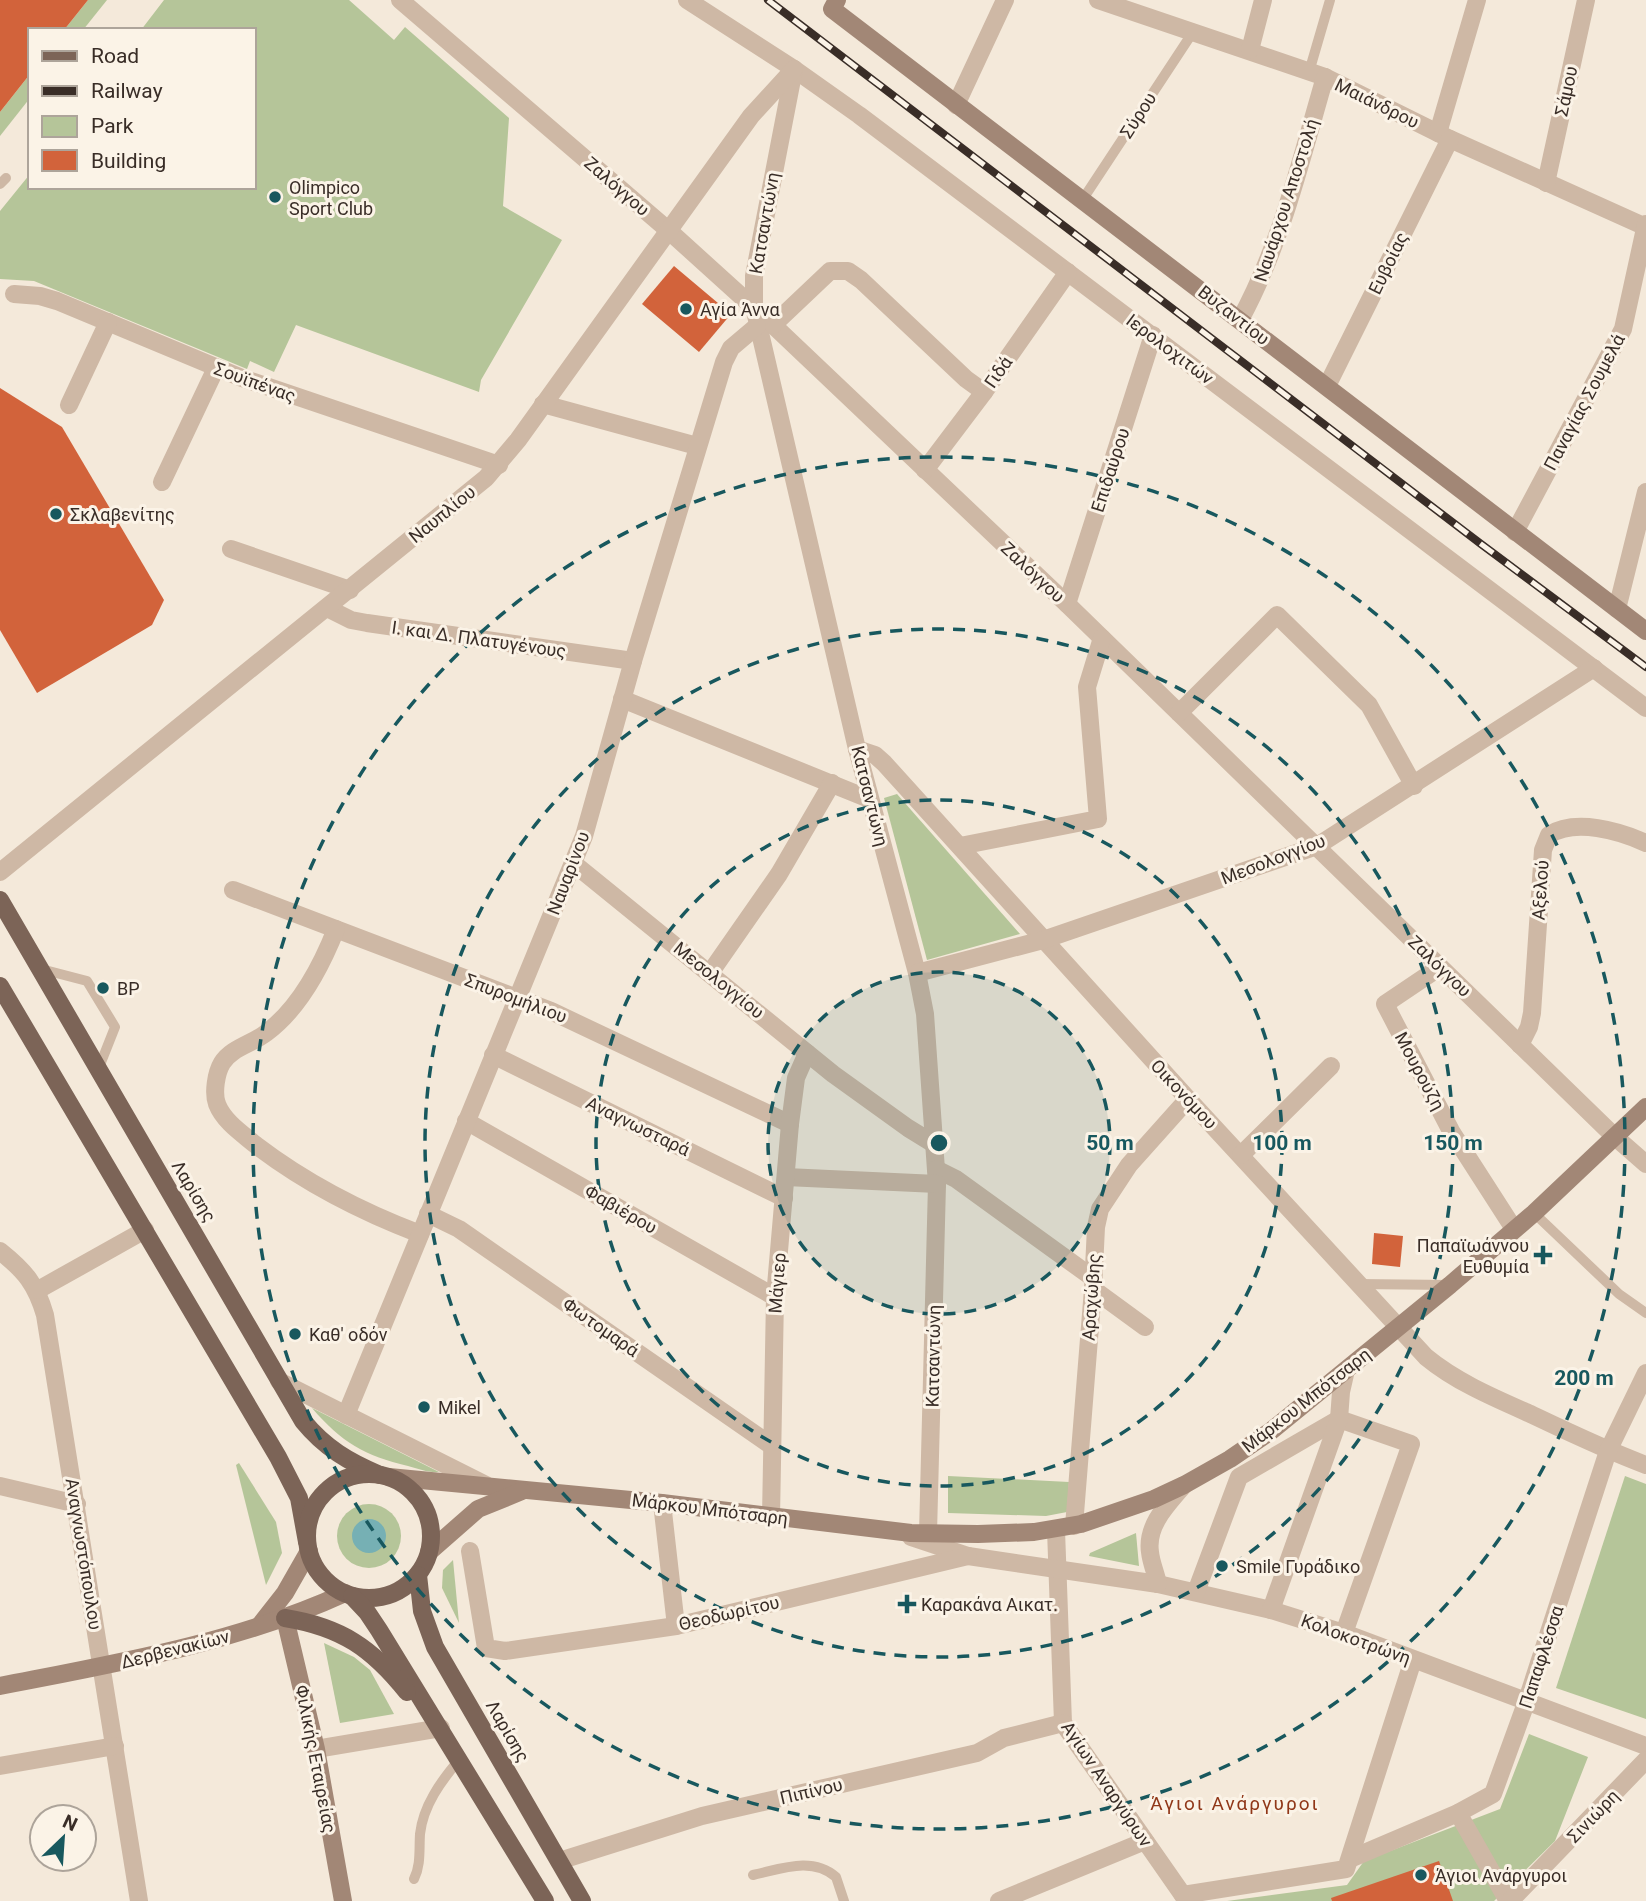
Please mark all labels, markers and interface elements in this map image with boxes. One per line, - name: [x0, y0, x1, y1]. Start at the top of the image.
- legend: [28, 28, 256, 189]
- text: Road: [91, 44, 139, 68]
- street label: Σάμου: [1550, 64, 1582, 118]
- street label: Μαιάνδρου: [1332, 74, 1422, 132]
- text: Railway: [91, 79, 163, 103]
- street label: Σύρου: [1115, 88, 1161, 142]
- text: Park: [91, 114, 134, 138]
- street label: Ναυάρχου Αποστολή: [1250, 116, 1322, 284]
- text: Building: [91, 149, 166, 173]
- street label: Ζαλόγγου: [580, 152, 654, 220]
- street label: Κατσαντώνη: [745, 171, 783, 275]
- place label: Olimpico Sport Club: [289, 177, 373, 219]
- marker: Olimpico Sport Club: [267, 189, 283, 205]
- street label: Ευβοίας: [1364, 228, 1412, 298]
- street label: Βυζαντίου: [1194, 281, 1274, 349]
- place label: Αγία Άννα: [700, 299, 780, 320]
- marker: Αγία Άννα: [678, 301, 694, 317]
- street label: Ιερολοχιτών: [1122, 309, 1218, 389]
- street label: Παναγίας Σουμελά: [1539, 329, 1629, 474]
- street label: Γιδά: [980, 351, 1017, 392]
- street label: Σουϊπένας: [211, 358, 299, 406]
- street label: Επιδαύρου: [1087, 425, 1133, 515]
- street label: Ναυπλίου: [405, 481, 479, 547]
- place label: Σκλαβενίτης: [70, 504, 175, 525]
- marker: Σκλαβενίτης: [48, 506, 64, 522]
- street label: Ζαλόγγου: [997, 537, 1069, 607]
- street label: Ι. και Δ. Πλατυγένους: [390, 616, 568, 662]
- street label: Κατσαντώνη: [847, 744, 893, 848]
- street label: Ναυαρίνου: [542, 828, 594, 918]
- street label: Μεσολογγίου: [1218, 829, 1328, 889]
- street label: Αξελού: [1527, 859, 1553, 921]
- street label: Ζαλόγγου: [1404, 931, 1476, 1001]
- street label: Μεσολογγίου: [670, 937, 768, 1023]
- street label: Σπυρομήλιου: [462, 969, 570, 1027]
- place label: BP: [117, 978, 140, 999]
- marker: BP: [95, 980, 111, 996]
- street label: Μουρούζη: [1391, 1028, 1449, 1114]
- street label: Οικονόμου: [1146, 1055, 1222, 1133]
- street label: Αναγνωσταρά: [583, 1092, 694, 1160]
- centre of rings: [927, 1131, 951, 1155]
- text: 50 m: [1086, 1131, 1134, 1155]
- text: 100 m: [1252, 1131, 1312, 1155]
- text: 150 m: [1423, 1131, 1483, 1155]
- street label: Λαρίσης: [167, 1156, 221, 1226]
- street label: Φαβιέρου: [581, 1180, 661, 1238]
- place label: Παπαϊωάννου Ευθυμία: [1417, 1235, 1530, 1277]
- marker: Παπαϊωάννου Ευθυμία: [1535, 1247, 1551, 1263]
- street label: Μάγιερ: [764, 1252, 790, 1314]
- street label: Αραχώβης: [1077, 1253, 1105, 1341]
- street label: Φωτομαρά: [559, 1293, 644, 1361]
- street label: Κατσαντώνη: [922, 1304, 944, 1408]
- place label: Καθ' οδόν: [309, 1324, 388, 1345]
- marker: Καθ' οδόν: [287, 1326, 303, 1342]
- street label: Μάρκου Μπότσαρη: [1238, 1343, 1374, 1457]
- text: 200 m: [1554, 1366, 1614, 1390]
- place label: Mikel: [438, 1397, 481, 1418]
- marker: Mikel: [416, 1399, 432, 1415]
- street label: Αναγνωστόπουλου: [62, 1477, 106, 1631]
- street label: Μάρκου Μπότσαρη: [631, 1489, 789, 1529]
- place label: Smile Γυράδικο: [1236, 1556, 1360, 1577]
- marker: Smile Γυράδικο: [1214, 1558, 1230, 1574]
- street label: Θεοδωρίτου: [677, 1591, 781, 1635]
- place label: Καρακάνα Αικατ.: [921, 1594, 1058, 1615]
- marker: Καρακάνα Αικατ.: [899, 1596, 915, 1612]
- street label: Παπαφλέσσα: [1515, 1602, 1568, 1711]
- street label: Κολοκοτρώνη: [1298, 1609, 1414, 1669]
- street label: Δερβενακίων: [119, 1625, 232, 1673]
- street label: Φιλικής Εταιρείας: [291, 1683, 341, 1835]
- street label: Λαρίσης: [482, 1696, 534, 1766]
- street label: Αγίων Αναργύρων: [1057, 1717, 1157, 1851]
- street label: Πιπίνου: [778, 1774, 844, 1808]
- street label: Σινιώρη: [1563, 1785, 1623, 1847]
- district label: Άγιοι Ανάργυροι: [1150, 1792, 1320, 1815]
- north arrow: [28, 1803, 98, 1873]
- text: N: [59, 1810, 81, 1836]
- place label: Άγιοι Ανάργυροι: [1435, 1865, 1567, 1886]
- marker: Άγιοι Ανάργυροι: [1413, 1867, 1429, 1883]

